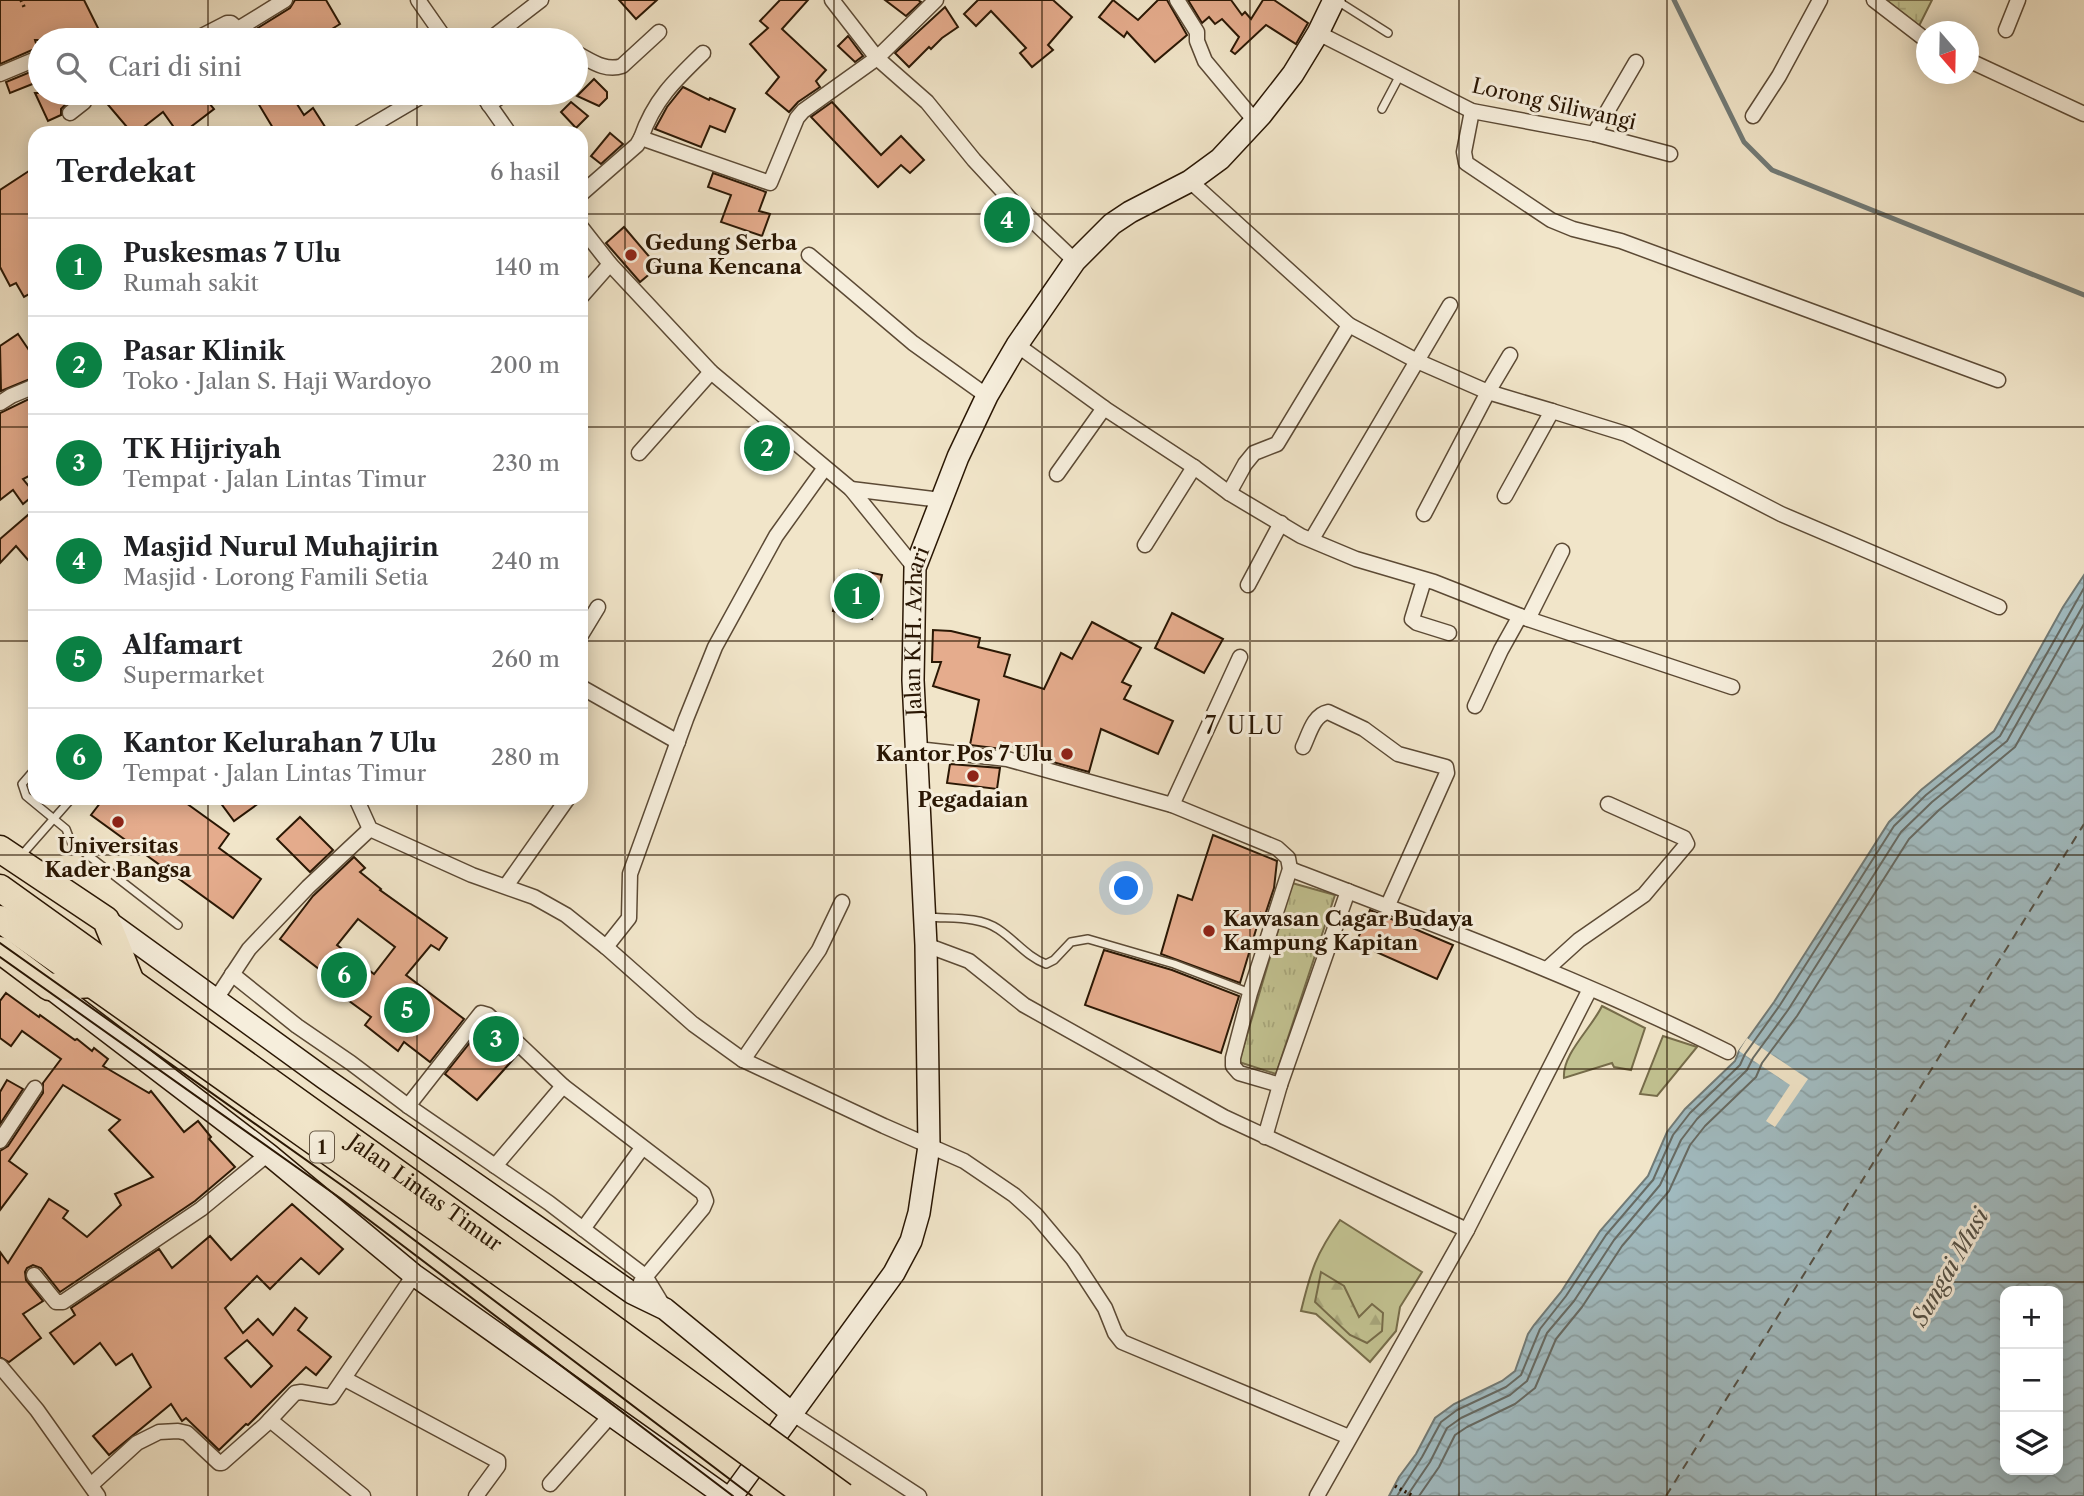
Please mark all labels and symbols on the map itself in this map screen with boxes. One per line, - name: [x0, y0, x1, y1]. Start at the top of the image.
- north arrow: [1916, 21, 1979, 84]
- street label: Lorong Siliwangi: [1470, 72, 1639, 135]
- pin: 4: [984, 194, 1030, 246]
- place label: Gedung Serba Guna Kencana: [645, 230, 803, 279]
- marker: Gedung Serba Guna Kencana: [623, 247, 639, 263]
- pin: 2: [744, 422, 790, 474]
- street label: Jalan K.H. Azhari: [900, 543, 934, 720]
- pin: 1: [834, 570, 880, 622]
- district label: 7 ULU: [1205, 711, 1285, 740]
- place label: Kantor Pos 7 Ulu: [876, 741, 1053, 766]
- marker: Kantor Pos 7 Ulu: [1059, 746, 1075, 762]
- marker: Pegadaian: [965, 768, 981, 784]
- place label: Pegadaian: [918, 787, 1029, 812]
- marker: Universitas Kader Bangsa: [110, 814, 126, 830]
- place label: Universitas Kader Bangsa: [45, 833, 192, 882]
- your location: [1109, 871, 1143, 905]
- place label: Kawasan Cagar Budaya Kampung Kapitan: [1223, 906, 1474, 955]
- marker: Kawasan Cagar Budaya Kampung Kapitan: [1201, 923, 1217, 939]
- pin: 6: [321, 949, 367, 1001]
- pin: 5: [384, 984, 430, 1036]
- pin: 3: [473, 1013, 519, 1065]
- street label: Jalan Lintas Timur: [341, 1127, 507, 1256]
- road number: 1: [310, 1132, 334, 1162]
- water label: Sungai Musi: [1904, 1202, 1996, 1332]

